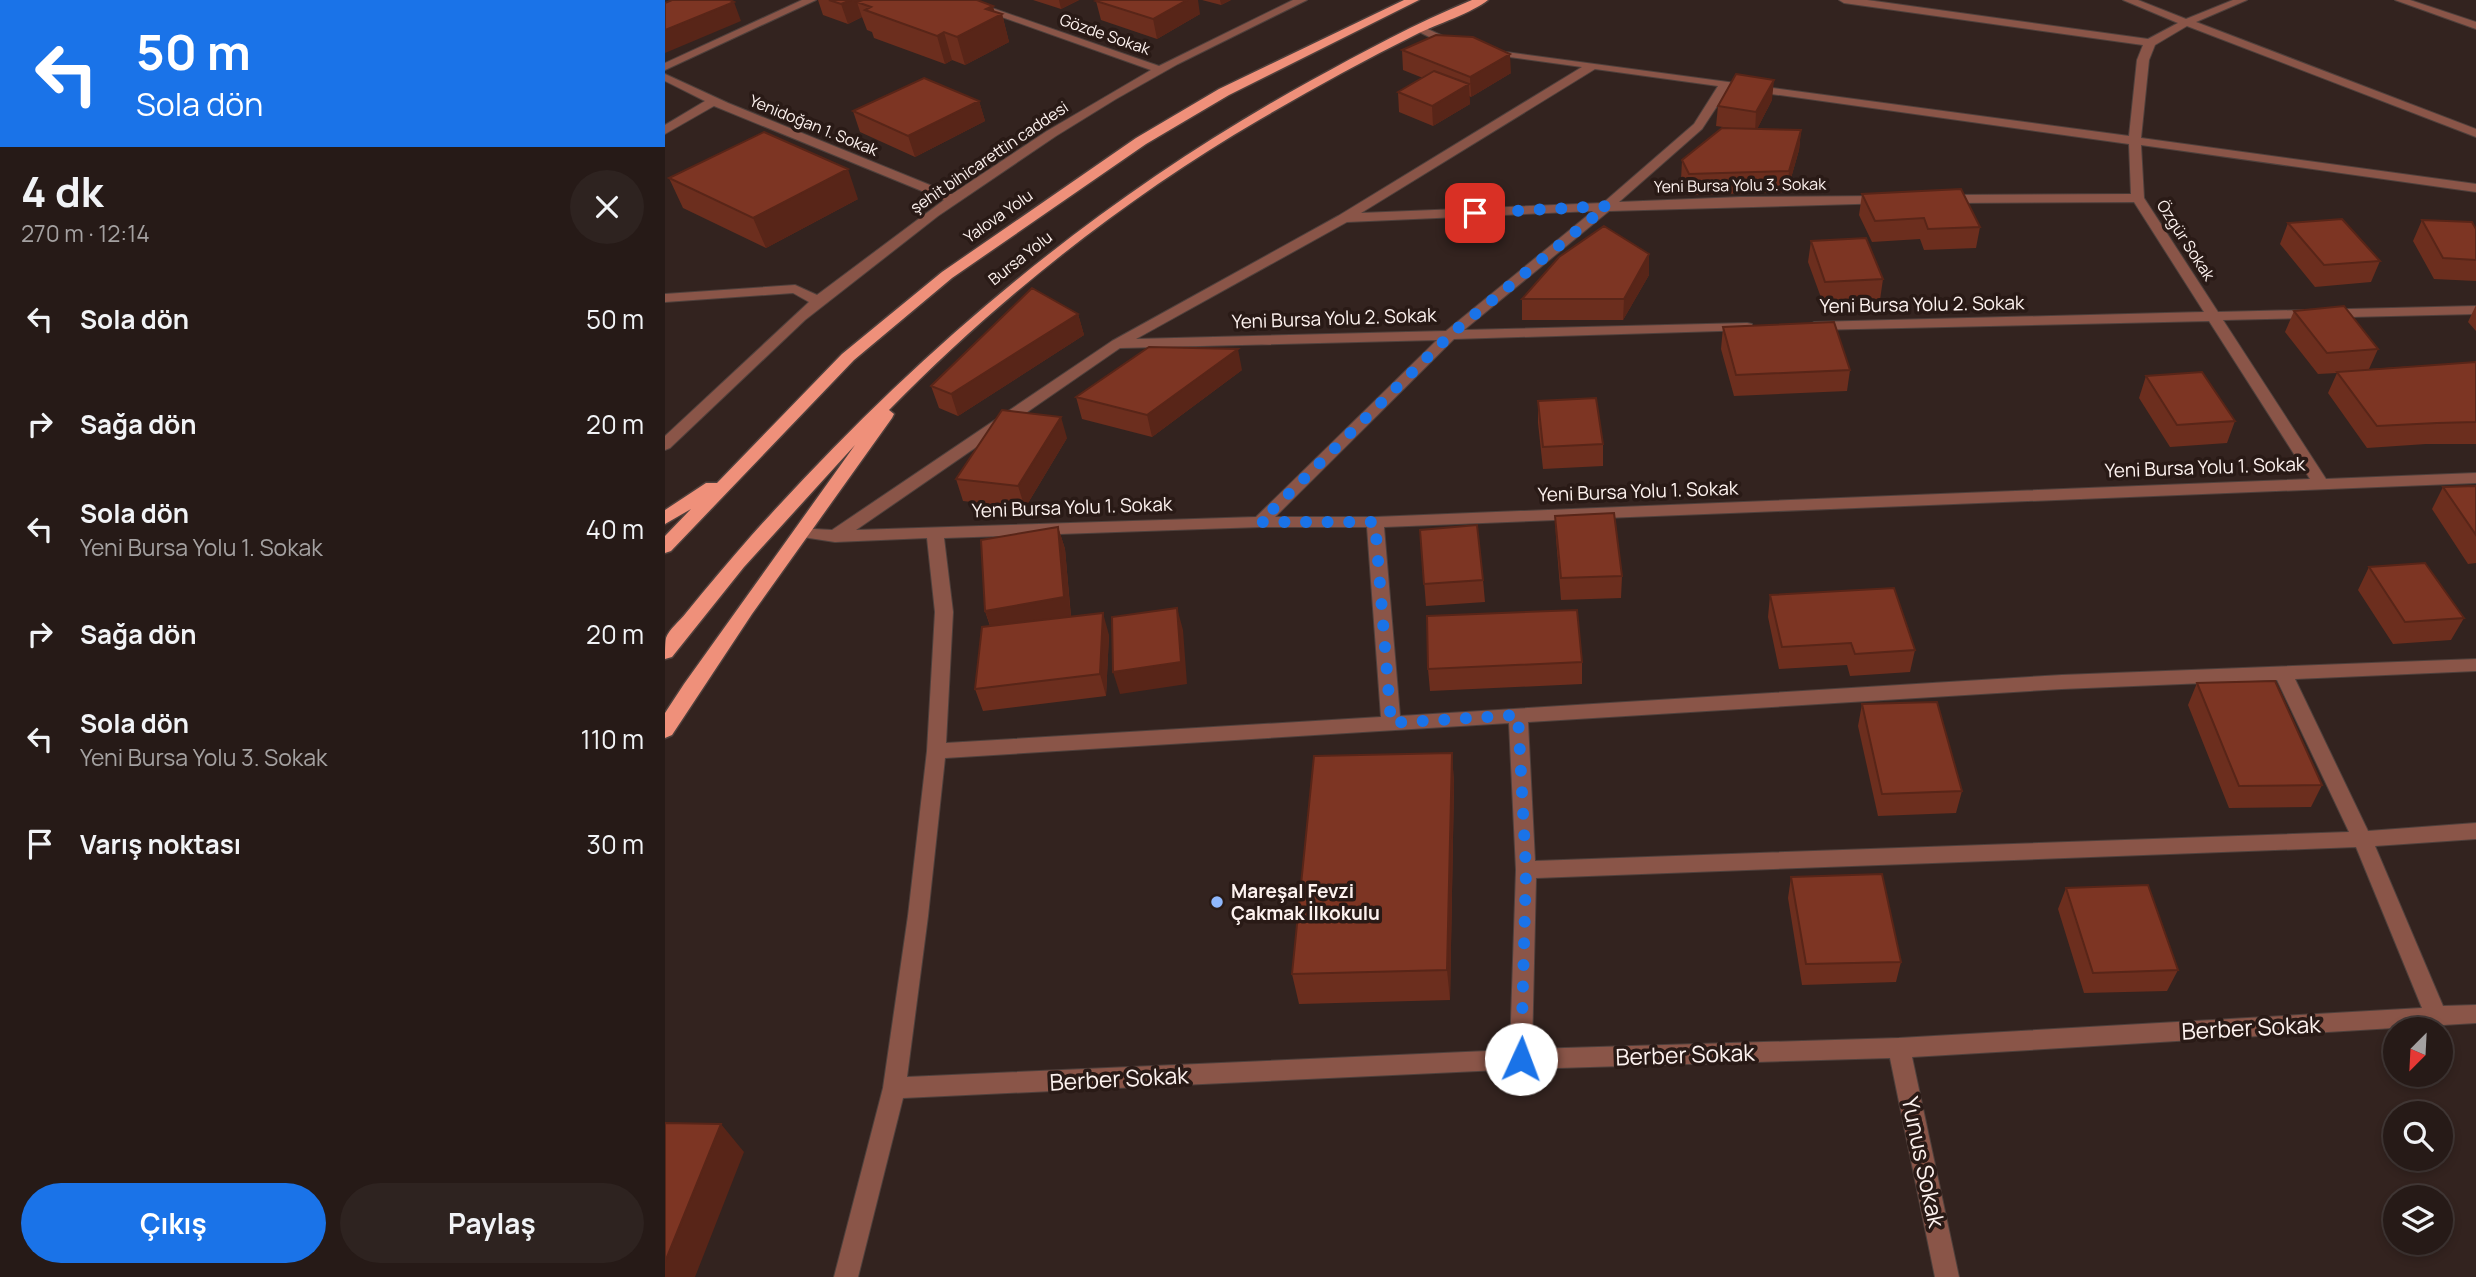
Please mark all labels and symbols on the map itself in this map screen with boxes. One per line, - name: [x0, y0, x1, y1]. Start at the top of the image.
- street label: Gözde Sokak: [1057, 8, 1154, 60]
- street label: Yenidoğan 1. Sokak: [746, 89, 883, 161]
- street label: şehit bihicarettin caddesi: [906, 96, 1072, 218]
- street label: Yeni Bursa Yolu 3. Sokak: [1654, 172, 1827, 198]
- pin: [1445, 183, 1505, 243]
- street label: Yalova Yolu: [959, 184, 1037, 248]
- street label: Özgür Sokak: [2152, 195, 2221, 285]
- street label: Bursa Yolu: [983, 226, 1057, 290]
- street label: Yeni Bursa Yolu 2. Sokak: [1819, 289, 2025, 319]
- street label: Yeni Bursa Yolu 2. Sokak: [1231, 301, 1437, 335]
- street label: Yeni Bursa Yolu 1. Sokak: [2104, 450, 2306, 483]
- street label: Yeni Bursa Yolu 1. Sokak: [1537, 474, 1739, 507]
- street label: Yeni Bursa Yolu 1. Sokak: [971, 490, 1173, 523]
- place label: Mareşal Fevzi Çakmak İlkokulu: [1231, 878, 1380, 926]
- marker: Mareşal Fevzi Çakmak İlkokulu: [1209, 894, 1225, 910]
- street label: Berber Sokak: [2181, 1007, 2322, 1047]
- north arrow: [2383, 1017, 2453, 1087]
- position arrow: [1484, 1022, 1558, 1096]
- street label: Berber Sokak: [1615, 1036, 1756, 1072]
- street label: Berber Sokak: [1049, 1058, 1190, 1098]
- street label: Yunus Sokak: [1895, 1094, 1954, 1231]

